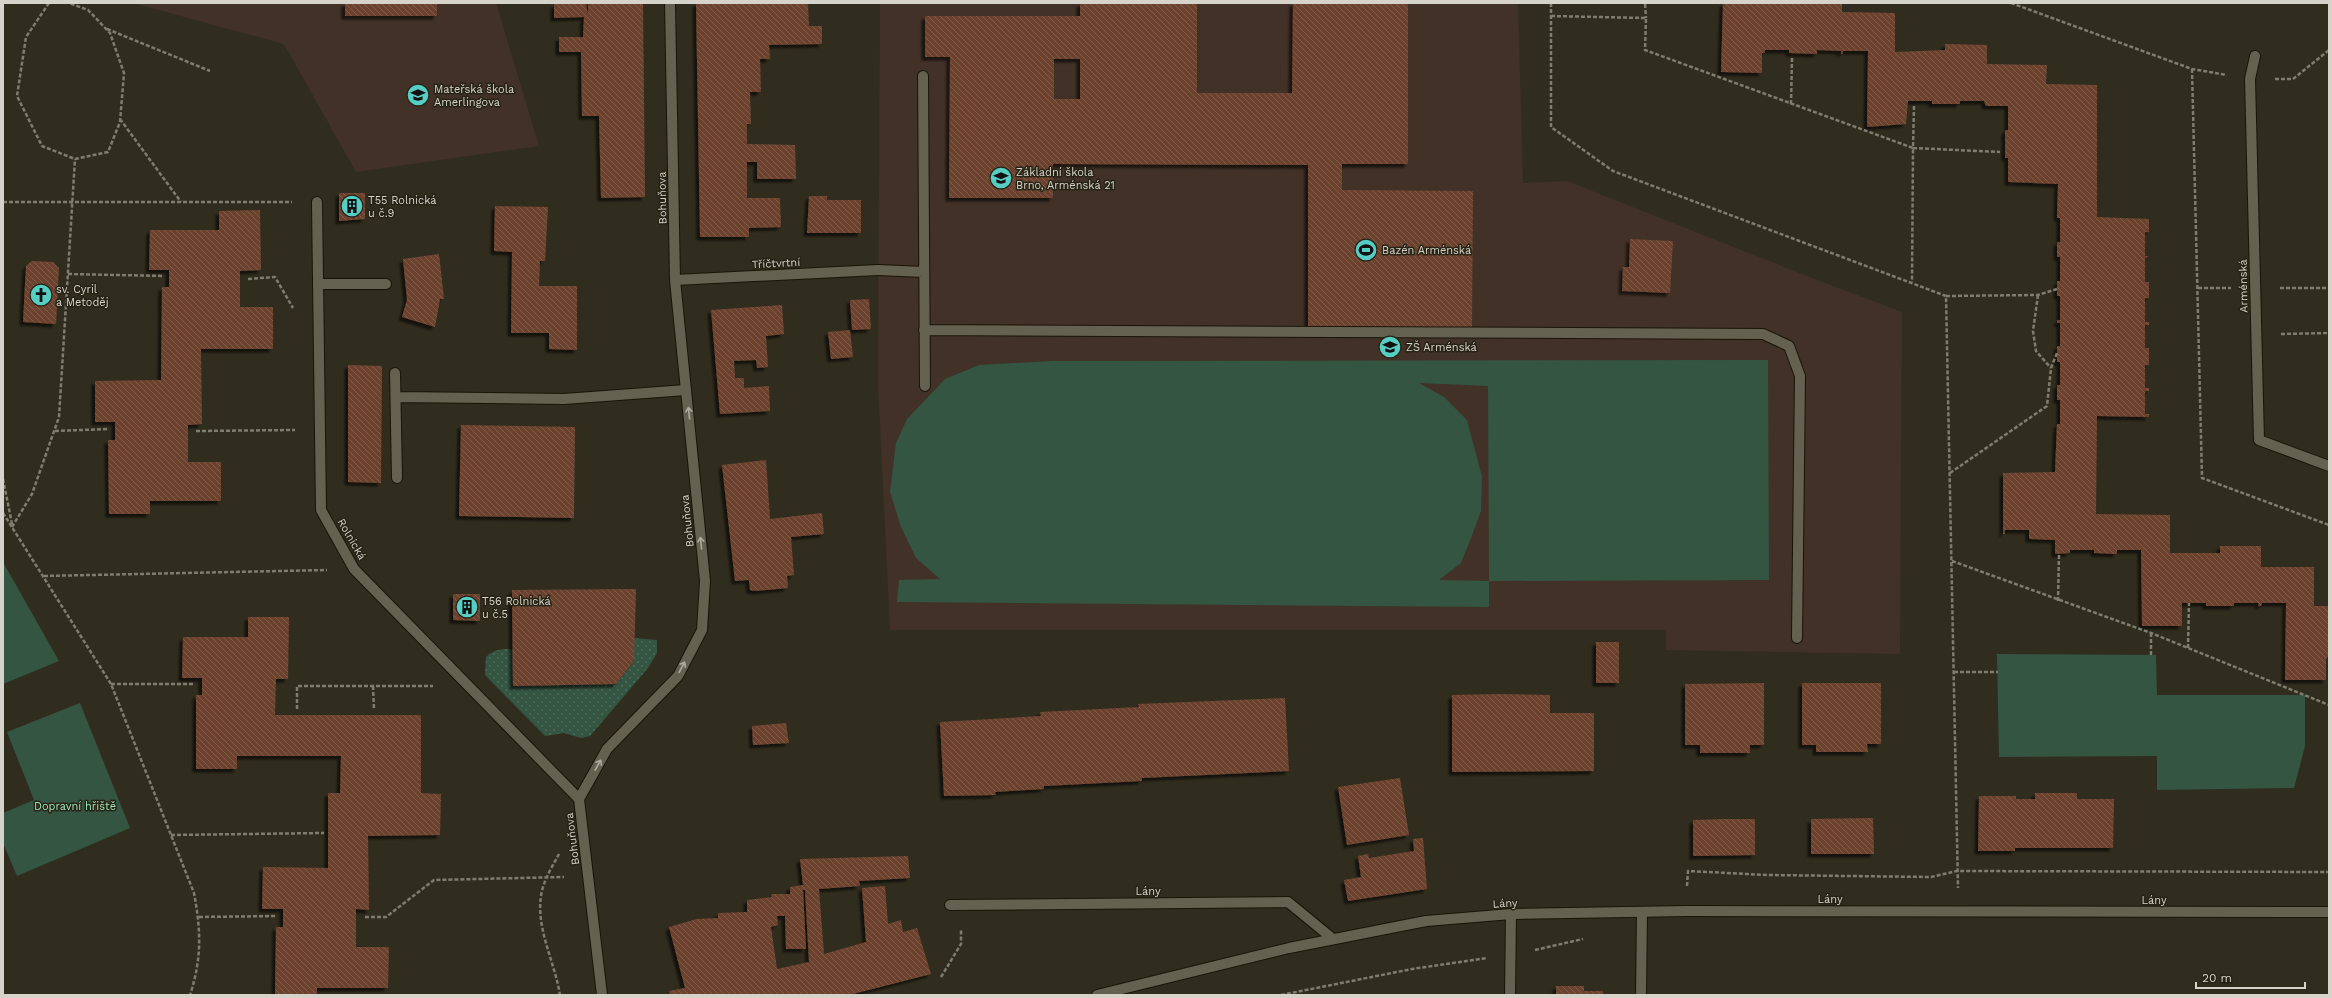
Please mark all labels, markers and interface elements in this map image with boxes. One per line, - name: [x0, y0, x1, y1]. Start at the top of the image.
- school or university icon: Mateřská škola Amerlingova: [405, 82, 431, 108]
- place label: Mateřská škola Amerlingova: [434, 83, 514, 109]
- school or university icon: Základní škola Brno, Arménská 21: [988, 165, 1014, 191]
- place label: Základní škola Brno, Arménská 21: [1016, 166, 1115, 192]
- street label: Bohuňova: [656, 172, 669, 224]
- building icon: T55 Rolnická u č.9: [339, 193, 365, 219]
- place label: T55 Rolnická u č.9: [368, 194, 437, 220]
- sports icon: Bazén Arménská: [1353, 237, 1379, 263]
- place label: Bazén Arménská: [1382, 244, 1471, 257]
- street label: Tříčtvrtní: [752, 256, 801, 271]
- street label: Arménská: [2237, 259, 2250, 313]
- church icon: sv. Cyril a Metoděj: [28, 282, 54, 308]
- place label: sv. Cyril a Metoděj: [56, 283, 109, 309]
- school or university icon: ZŠ Arménská: [1377, 334, 1403, 360]
- place label: ZŠ Arménská: [1406, 340, 1477, 354]
- one-way arrow: [685, 407, 692, 420]
- street label: Bohuňova: [678, 494, 697, 548]
- street label: Rolnická: [335, 516, 369, 562]
- one-way arrow: [698, 537, 705, 550]
- building icon: T56 Rolnická u č.5: [454, 594, 480, 620]
- place label: T56 Rolnická u č.5: [482, 595, 551, 621]
- one-way arrow: [679, 661, 687, 673]
- one-way arrow: [595, 759, 602, 771]
- park label: Dopravní hřiště: [34, 800, 116, 813]
- street label: Bohuňova: [563, 812, 582, 866]
- street label: Lány: [1135, 885, 1161, 898]
- street label: Lány: [1817, 893, 1843, 906]
- street label: Lány: [2141, 894, 2167, 907]
- street label: Lány: [1492, 896, 1518, 911]
- scale bar: [2196, 964, 2305, 990]
- text: 20 m: [2202, 971, 2232, 985]

